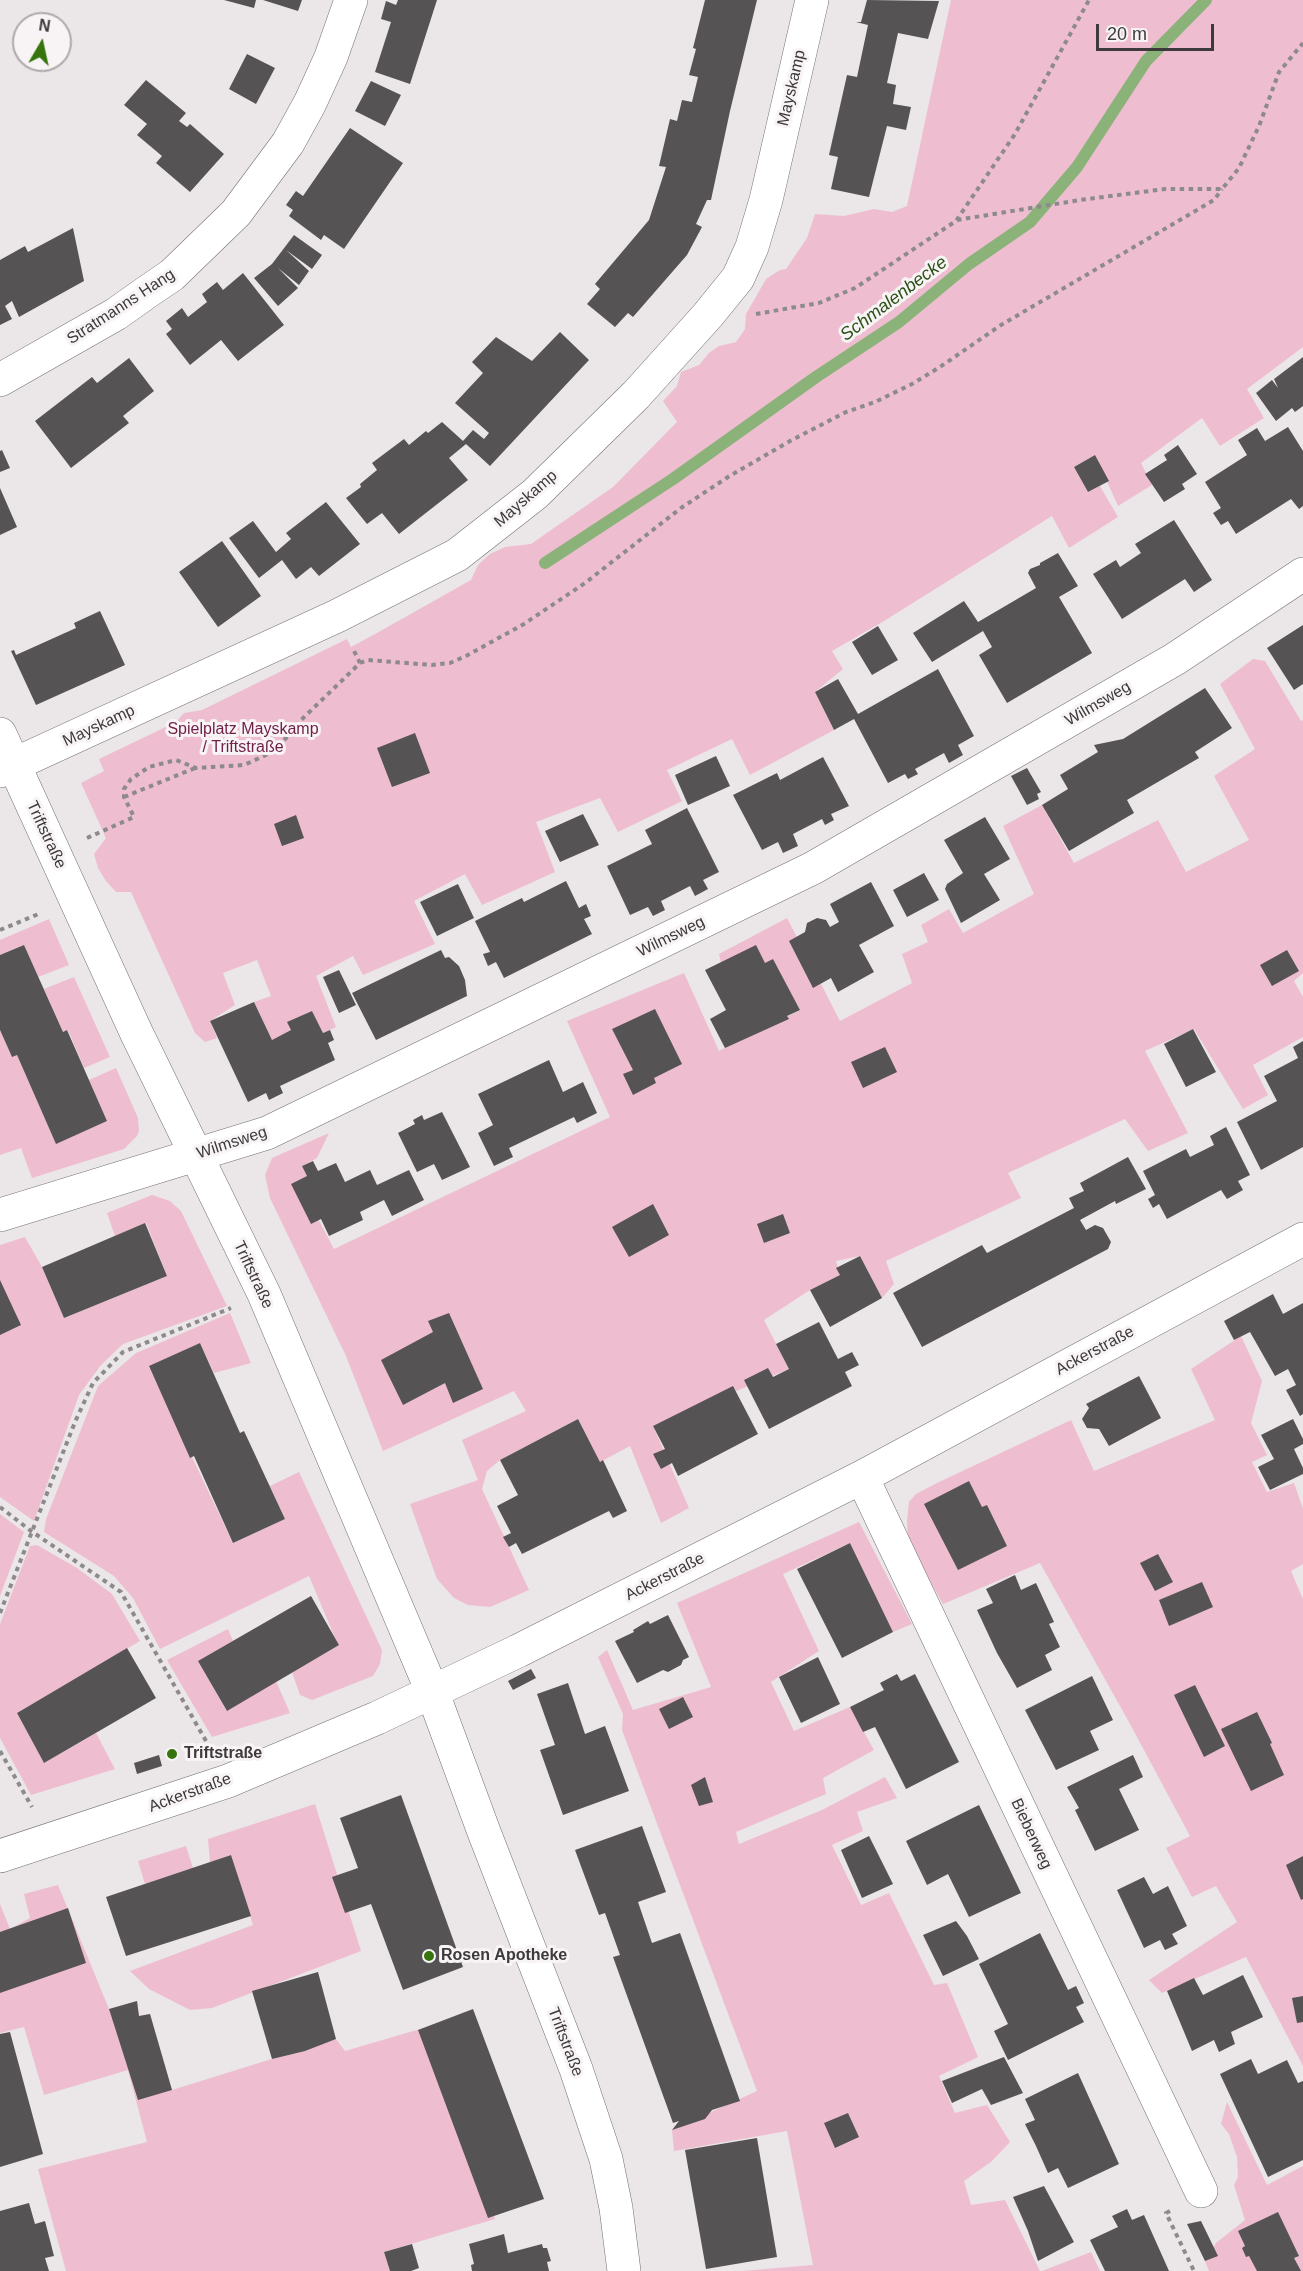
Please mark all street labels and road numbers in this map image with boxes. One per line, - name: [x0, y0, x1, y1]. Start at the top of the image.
- street label: Mayskamp: [774, 48, 810, 128]
- street label: Stratmanns Hang: [64, 265, 178, 349]
- street label: Mayskamp: [491, 466, 561, 532]
- street label: Wilmsweg: [1062, 677, 1134, 731]
- street label: Mayskamp: [60, 701, 138, 751]
- street label: Triftstraße: [22, 798, 70, 872]
- street label: Wilmsweg: [634, 912, 708, 962]
- street label: Wilmsweg: [194, 1123, 270, 1163]
- street label: Triftstraße: [229, 1238, 277, 1312]
- street label: Ackerstraße: [1052, 1322, 1138, 1380]
- street label: Ackerstraße: [622, 1549, 708, 1605]
- street label: Ackerstraße: [146, 1769, 234, 1817]
- street label: Bieberweg: [1006, 1796, 1056, 1872]
- street label: Triftstraße: [543, 2005, 587, 2079]

